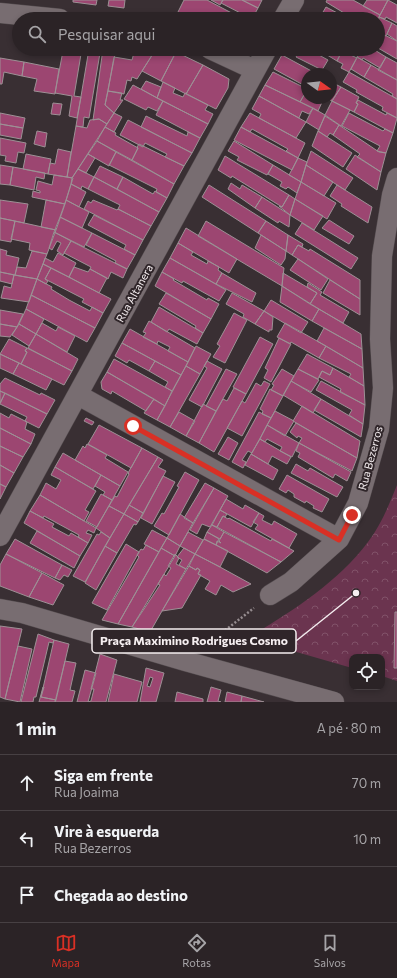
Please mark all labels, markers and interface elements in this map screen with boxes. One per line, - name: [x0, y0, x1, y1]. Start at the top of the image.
- search box: [12, 12, 385, 56]
- icon: search: [26, 23, 48, 45]
- text: Pesquisar aqui: [58, 25, 155, 43]
- north arrow: [301, 68, 337, 104]
- street label: Rua Altanera: [113, 262, 155, 324]
- route start: [124, 417, 142, 435]
- street label: Rua Bezerros: [355, 425, 385, 491]
- route end: [343, 506, 361, 524]
- callout: Praça Maximino Rodrigues Cosmo: [92, 629, 296, 653]
- text: Praça Maximino Rodrigues Cosmo: [100, 633, 288, 647]
- map controls: [349, 654, 385, 690]
- button: locate: [349, 654, 385, 690]
- text: 1 min: [16, 718, 56, 739]
- text: A pé · 80 m: [317, 720, 381, 736]
- text: Siga em frente: [54, 766, 153, 784]
- icon: ahead: [16, 772, 38, 794]
- text: 70 m: [352, 775, 381, 791]
- text: Rua Joaima: [54, 784, 119, 800]
- text: Vire à esquerda: [54, 822, 159, 840]
- icon: left: [16, 828, 38, 850]
- text: 10 m: [353, 831, 381, 847]
- text: Rua Bezerros: [54, 840, 131, 856]
- icon: arrive: [16, 884, 38, 906]
- text: Chegada ao destino: [54, 886, 188, 904]
- tab: Mapa: [51, 932, 80, 969]
- tab: Rotas: [182, 932, 211, 969]
- tab: Salvos: [314, 932, 346, 969]

